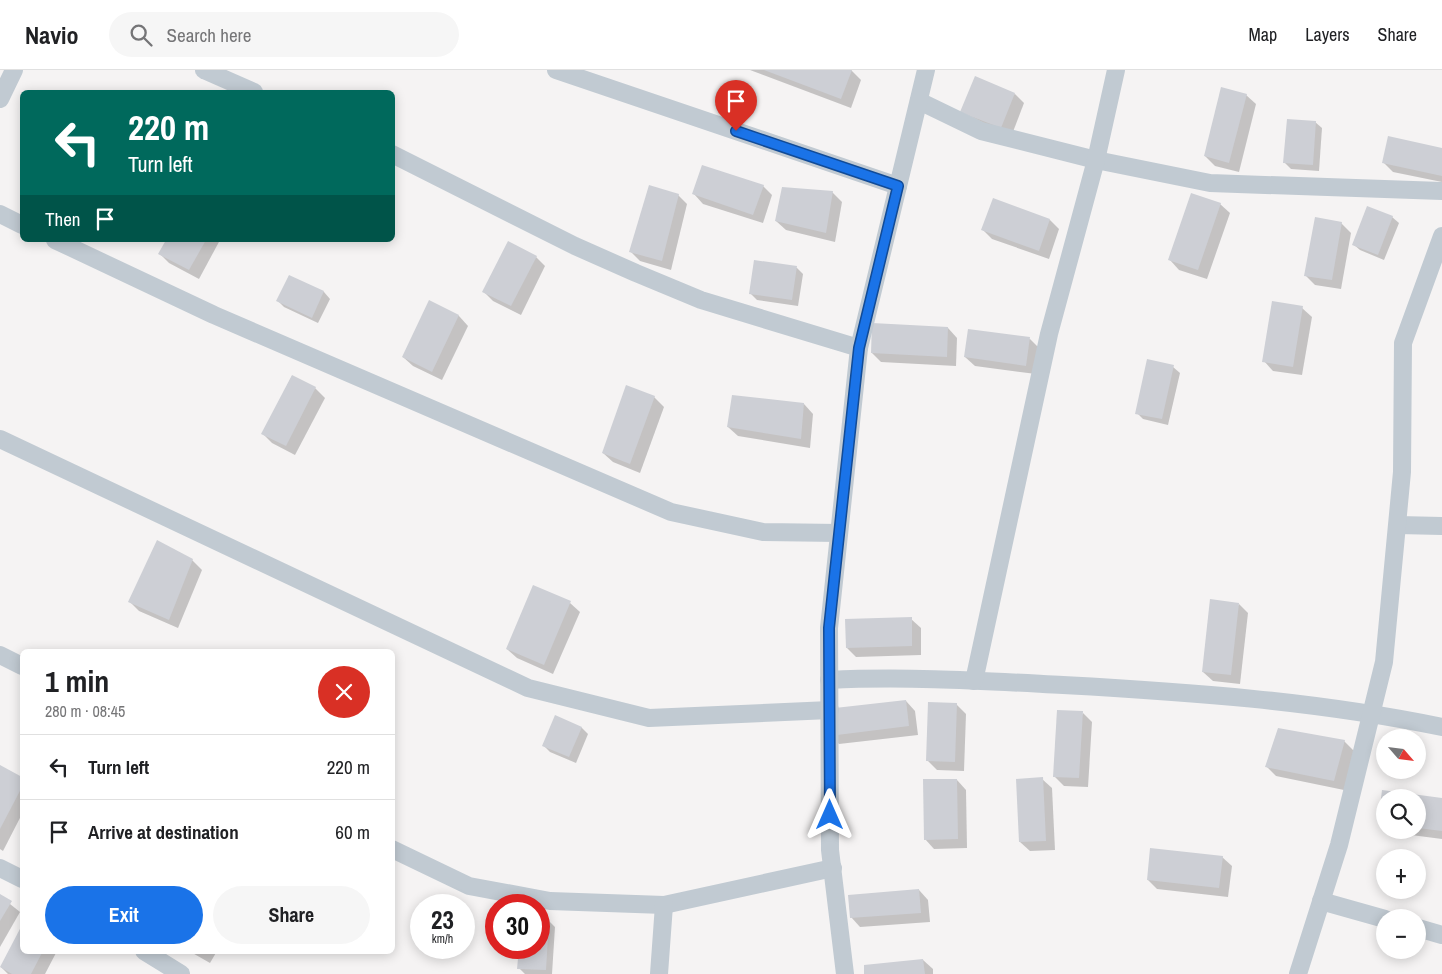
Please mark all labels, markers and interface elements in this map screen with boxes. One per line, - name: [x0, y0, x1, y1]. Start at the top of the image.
- search box: [109, 12, 459, 57]
- text: Navio: [25, 19, 79, 51]
- icon: search: [127, 21, 155, 49]
- text: Search here: [167, 22, 251, 48]
- text: Map: [1249, 22, 1277, 47]
- text: Layers: [1305, 22, 1350, 47]
- text: Share: [1378, 22, 1417, 47]
- pin: [715, 80, 757, 131]
- icon: arrive: [722, 87, 750, 115]
- text: 220 m: [128, 104, 209, 151]
- icon: left: [45, 110, 110, 175]
- text: Turn left: [128, 149, 193, 179]
- icon: arrive: [91, 205, 119, 233]
- text: Then: [45, 206, 81, 232]
- text: 1 min: [45, 661, 109, 701]
- button: close: [318, 666, 370, 718]
- text: 280 m · 08:45: [45, 700, 125, 722]
- north arrow: [1376, 729, 1426, 779]
- map controls: [1376, 729, 1426, 959]
- icon: left: [45, 753, 73, 781]
- text: Turn left: [88, 754, 149, 780]
- text: 220 m: [327, 754, 370, 780]
- position arrow: [803, 788, 855, 840]
- button: search: [1376, 789, 1426, 839]
- icon: arrive: [45, 818, 73, 846]
- text: Arrive at destination: [88, 819, 239, 845]
- text: 60 m: [335, 819, 370, 845]
- button: +: [1376, 849, 1426, 899]
- button: Exit: [45, 886, 203, 944]
- button: Share: [213, 886, 370, 944]
- speed limit sign: 30: [485, 894, 550, 959]
- text: 23: [431, 903, 454, 937]
- button: −: [1376, 909, 1426, 959]
- text: km/h: [432, 931, 453, 947]

